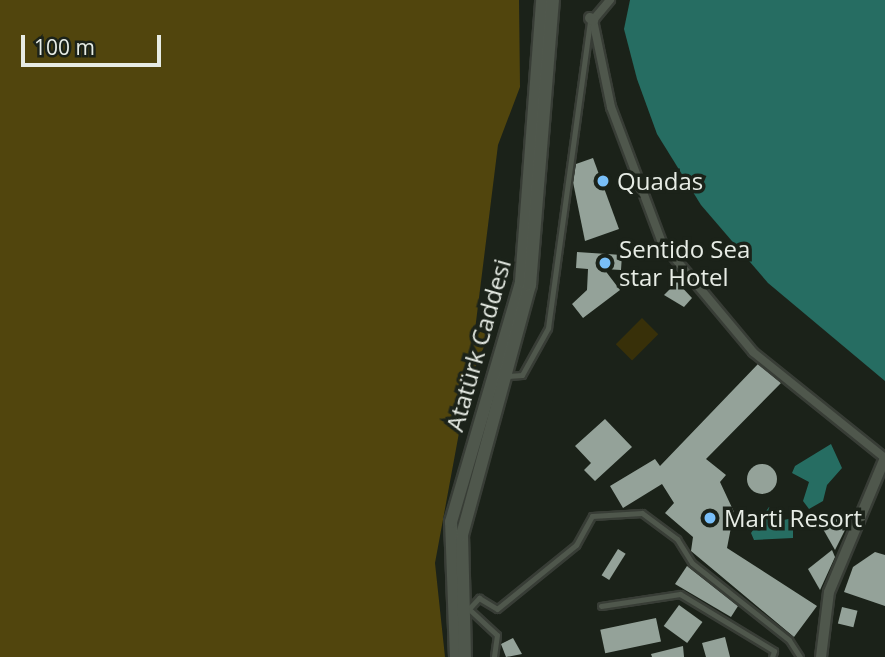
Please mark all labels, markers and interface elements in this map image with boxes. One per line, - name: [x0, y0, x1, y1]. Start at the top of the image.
- scale bar: [24, 21, 164, 65]
- text: 100 m: [34, 33, 95, 61]
- place label: Quadas: [617, 167, 703, 195]
- marker: Quadas: [595, 173, 611, 189]
- place label: Sentido Sea star Hotel: [619, 235, 750, 291]
- marker: Sentido Sea star Hotel: [597, 255, 613, 271]
- street label: Atatürk Caddesi: [440, 256, 516, 434]
- place label: Marti Resort: [724, 504, 862, 532]
- marker: Marti Resort: [702, 510, 718, 526]

